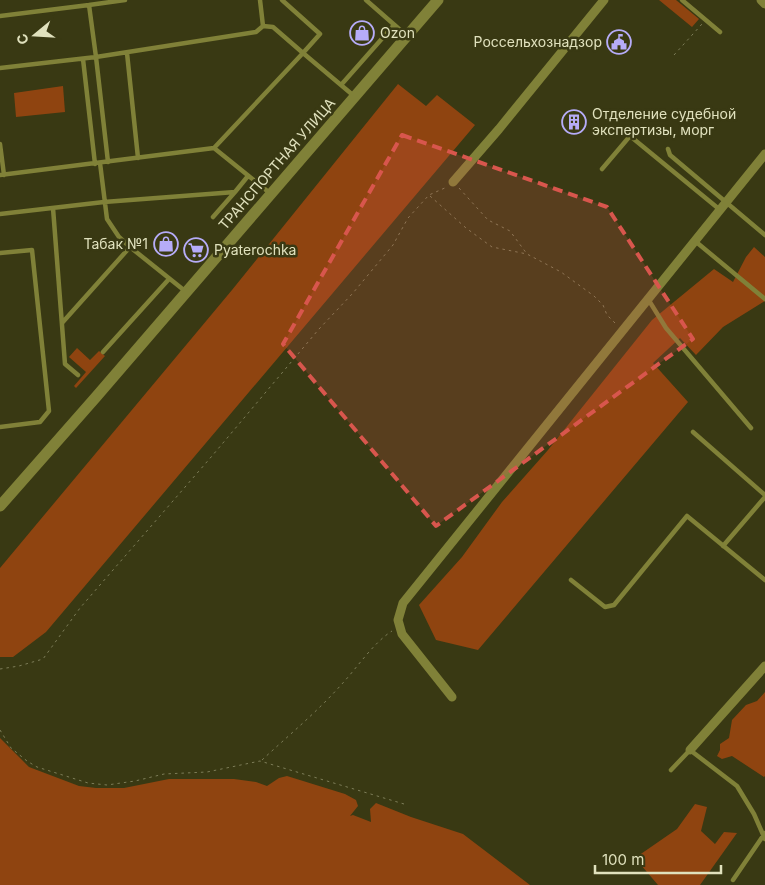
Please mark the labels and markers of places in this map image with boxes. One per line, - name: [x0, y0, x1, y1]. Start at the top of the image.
- shop icon: Ozon: [349, 20, 375, 46]
- place label: Ozon: [380, 24, 415, 41]
- public building icon: Россельхознадзор: [606, 29, 632, 55]
- place label: Россельхознадзор: [474, 33, 602, 50]
- place label: Отделение судебной экспертизы, морг: [592, 105, 736, 138]
- building icon: Отделение судебной экспертизы, морг: [561, 109, 587, 135]
- shop icon: Табак №1: [153, 231, 179, 257]
- place label: Табак №1: [83, 235, 148, 252]
- supermarket icon: Pyaterochka: [183, 237, 209, 263]
- place label: Pyaterochka: [214, 241, 296, 258]

